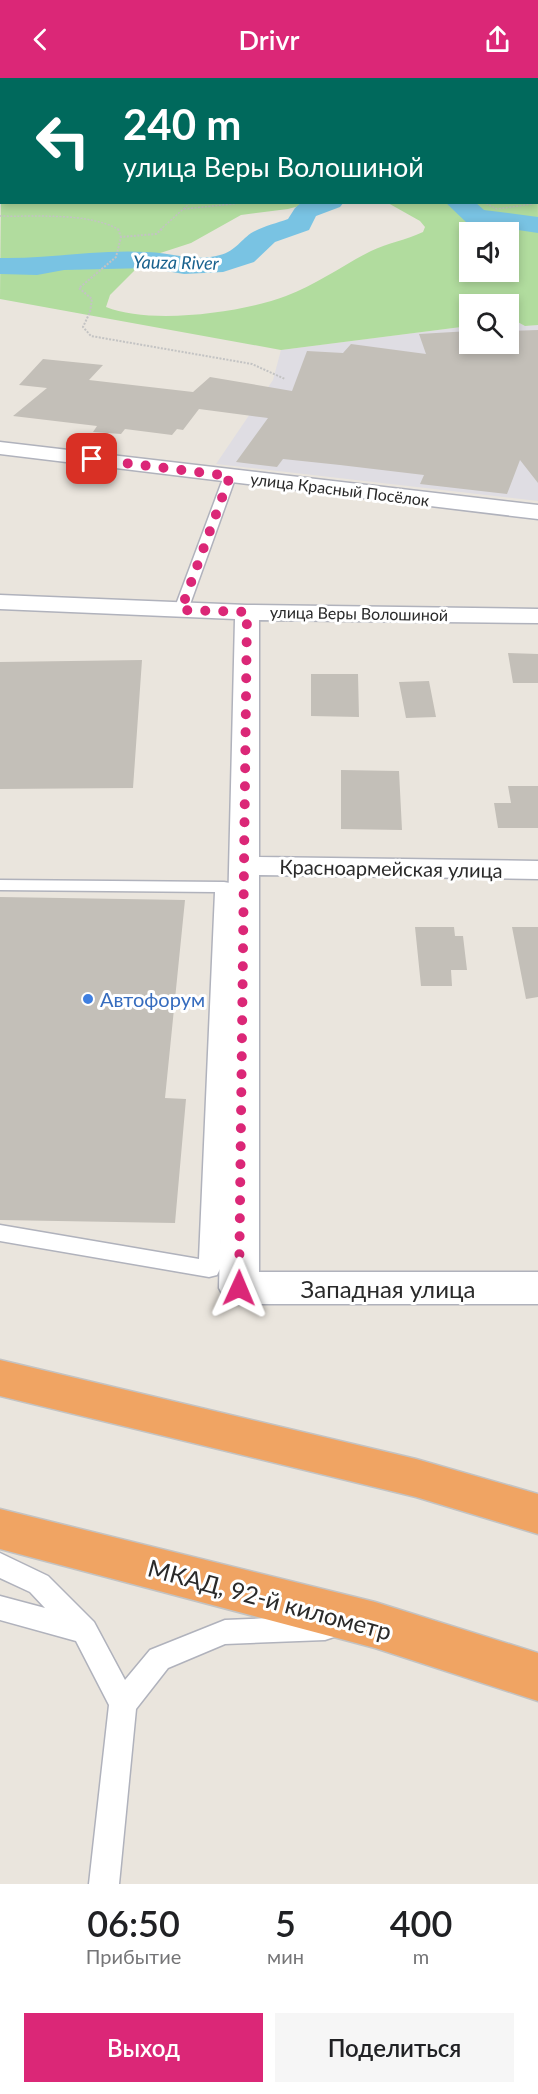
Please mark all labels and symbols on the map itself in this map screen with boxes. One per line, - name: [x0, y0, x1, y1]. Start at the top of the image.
- water label: Yauza River: [133, 250, 220, 274]
- pin: [66, 433, 117, 484]
- street label: улица Красный Посёлок: [249, 469, 431, 509]
- street label: улица Веры Волошиной: [270, 602, 448, 624]
- street label: Красноармейская улица: [279, 854, 503, 882]
- place label: Автофорум: [100, 987, 205, 1011]
- marker: Автофорум: [81, 992, 95, 1006]
- position arrow: [207, 1256, 271, 1320]
- street label: Западная улица: [301, 1274, 475, 1303]
- street label: МКАД, 92-й километр: [145, 1553, 395, 1645]

